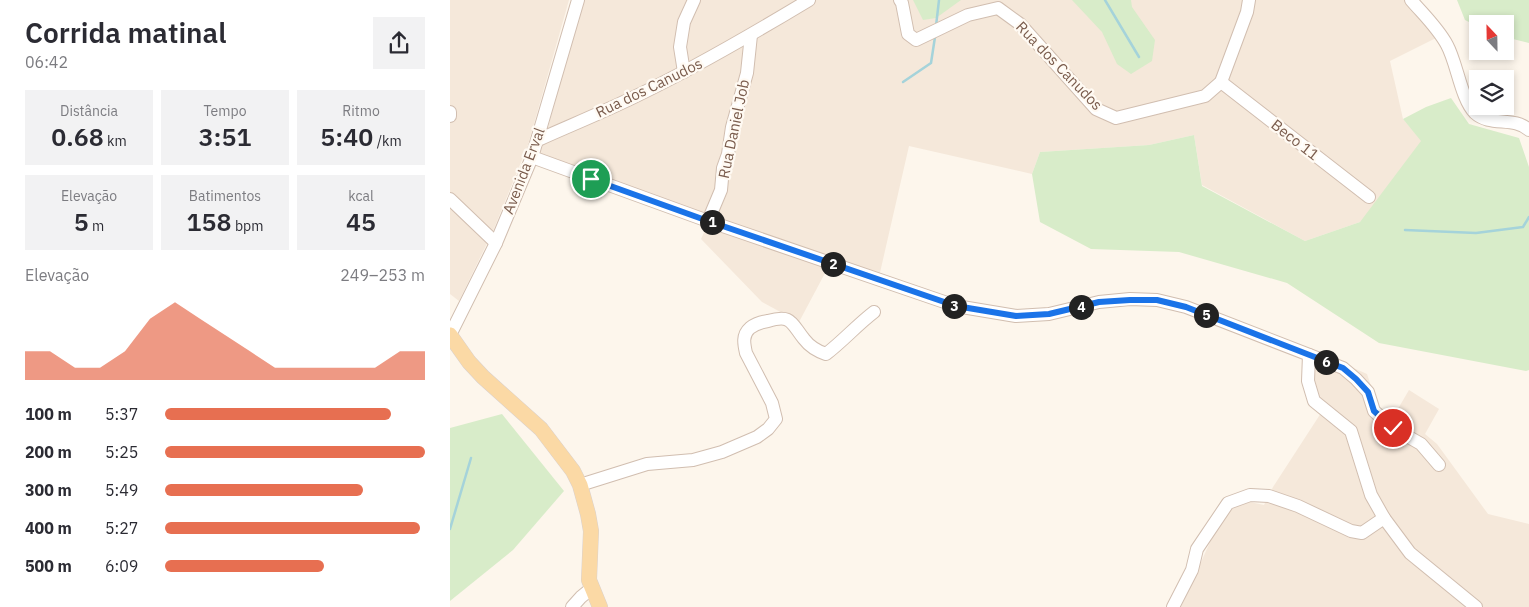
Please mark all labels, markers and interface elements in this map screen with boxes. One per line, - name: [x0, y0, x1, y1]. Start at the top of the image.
- text: Corrida matinal: [25, 14, 226, 51]
- north arrow: [1469, 15, 1514, 60]
- map controls: [1469, 15, 1514, 115]
- button: share: [373, 17, 425, 69]
- street label: Rua dos Canudos: [1012, 17, 1107, 114]
- text: 06:42: [25, 52, 68, 72]
- street label: Rua dos Canudos: [592, 54, 705, 122]
- button: layers: [1469, 70, 1514, 115]
- street label: Rua Daniel Job: [714, 78, 753, 180]
- text: Distância: [60, 102, 118, 120]
- text: Tempo: [204, 102, 246, 120]
- text: Ritmo: [342, 102, 380, 120]
- street label: Beco 11: [1268, 115, 1323, 164]
- text: 0.68: [51, 120, 104, 153]
- text: 3:51: [199, 120, 251, 153]
- text: 5:40: [320, 120, 373, 153]
- street label: Avenida Erval: [498, 125, 549, 217]
- text: km: [104, 132, 127, 150]
- text: /km: [373, 132, 402, 150]
- pin: [570, 158, 612, 200]
- icon: arrive: [577, 165, 605, 193]
- text: Elevação: [61, 187, 117, 205]
- text: Batimentos: [189, 187, 261, 205]
- text: kcal: [348, 187, 374, 205]
- text: 5: [74, 205, 89, 238]
- text: 158: [187, 205, 232, 238]
- text: 45: [346, 205, 376, 238]
- pin: 1: [700, 210, 724, 234]
- text: 1: [708, 213, 717, 231]
- text: m: [89, 217, 104, 235]
- text: bpm: [232, 217, 263, 235]
- pin: 2: [820, 252, 846, 276]
- text: 2: [829, 255, 838, 273]
- text: Elevação: [25, 265, 89, 285]
- text: 249–253 m: [340, 265, 425, 285]
- pin: 3: [942, 294, 966, 318]
- pin: 4: [1068, 294, 1094, 320]
- text: 3: [950, 297, 959, 315]
- text: 4: [1077, 298, 1086, 316]
- pin: 5: [1194, 302, 1218, 328]
- text: 5: [1202, 306, 1211, 324]
- pin: 6: [1314, 350, 1338, 374]
- text: 6: [1322, 353, 1331, 371]
- text: 100 m: [25, 404, 72, 424]
- text: 5:37: [105, 404, 138, 424]
- pin: [1372, 407, 1414, 449]
- icon: check: [1379, 414, 1407, 442]
- text: 200 m: [25, 442, 72, 462]
- text: 5:25: [105, 442, 138, 462]
- text: 300 m: [25, 480, 72, 500]
- text: 5:49: [105, 480, 138, 500]
- text: 400 m: [25, 518, 72, 538]
- text: 5:27: [105, 518, 138, 538]
- text: 500 m: [25, 556, 72, 576]
- text: 6:09: [105, 556, 138, 576]

